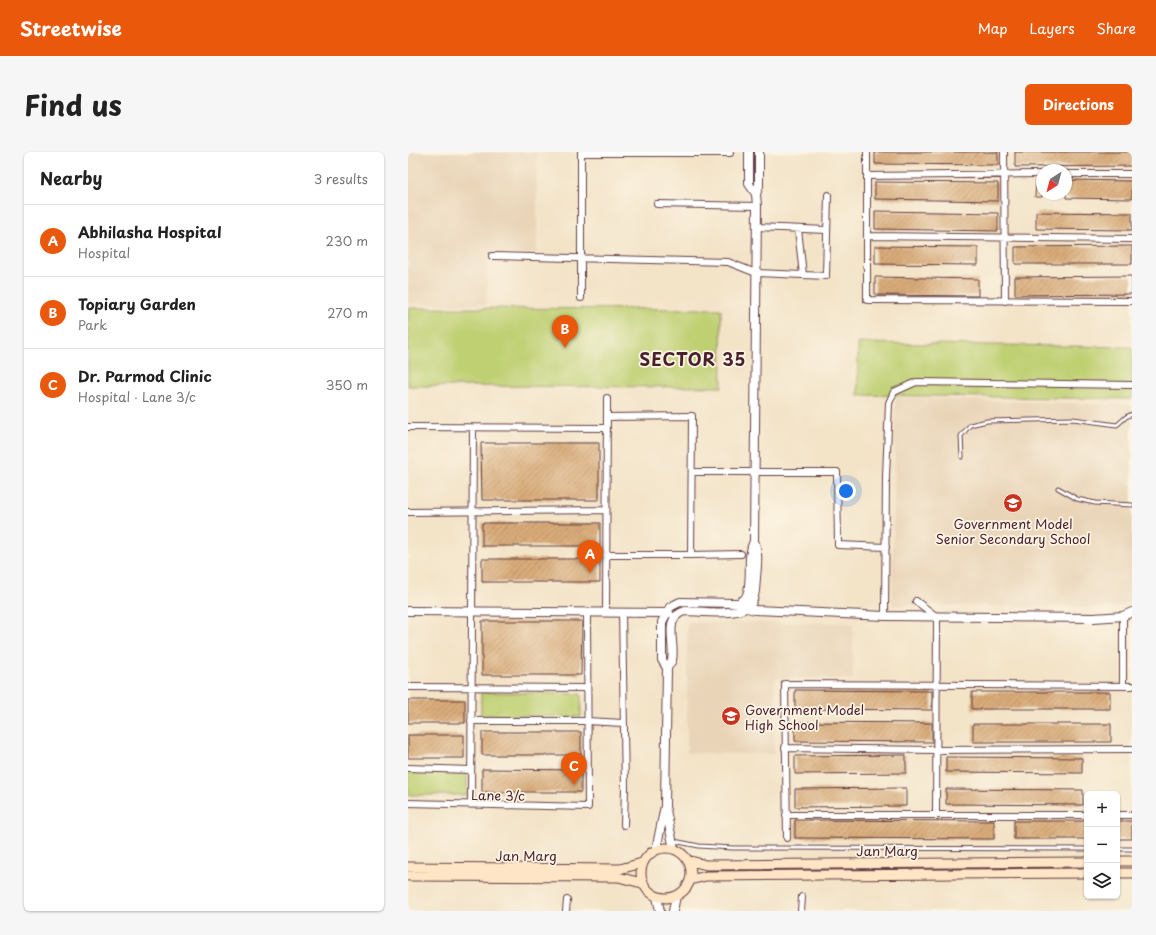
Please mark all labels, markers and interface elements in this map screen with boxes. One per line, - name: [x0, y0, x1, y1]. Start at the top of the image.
- text: Streetwise: [20, 14, 122, 42]
- text: Map: [978, 18, 1008, 39]
- text: Layers: [1030, 18, 1075, 39]
- text: Share: [1097, 18, 1136, 39]
- text: Find us: [24, 83, 122, 126]
- button: Directions: [1025, 84, 1132, 125]
- north arrow: [1036, 164, 1072, 200]
- text: Nearby: [40, 165, 102, 191]
- text: 3 results: [314, 169, 368, 188]
- text: Abhilasha Hospital: [78, 220, 222, 243]
- text: A: [48, 231, 58, 250]
- text: 230 m: [326, 231, 368, 250]
- text: Hospital: [78, 243, 130, 262]
- text: Topiary Garden: [78, 292, 196, 315]
- text: B: [49, 303, 57, 322]
- text: 270 m: [327, 303, 368, 322]
- text: Park: [78, 315, 107, 334]
- pin: B: [552, 315, 578, 348]
- district label: SECTOR 35: [640, 346, 746, 372]
- text: Dr. Parmod Clinic: [78, 364, 212, 387]
- text: C: [48, 375, 58, 394]
- text: 350 m: [326, 375, 368, 394]
- text: Hospital · Lane 3/c: [78, 387, 196, 406]
- your location: [836, 481, 856, 501]
- school or university icon: Government Model Senior Secondary School: [1002, 492, 1024, 514]
- place label: Government Model Senior Secondary School: [936, 514, 1090, 548]
- pin: A: [577, 540, 603, 573]
- place label: Government Model High School: [745, 700, 864, 734]
- school or university icon: Government Model High School: [720, 705, 742, 727]
- pin: C: [561, 752, 587, 785]
- street label: Lane 3/c: [471, 785, 525, 805]
- map controls: [1084, 791, 1120, 899]
- button: +: [1084, 791, 1120, 827]
- button: −: [1084, 827, 1120, 863]
- street label: Jan Marg: [856, 841, 918, 860]
- street label: Jan Marg: [495, 846, 557, 865]
- button: layers: [1084, 863, 1120, 899]

